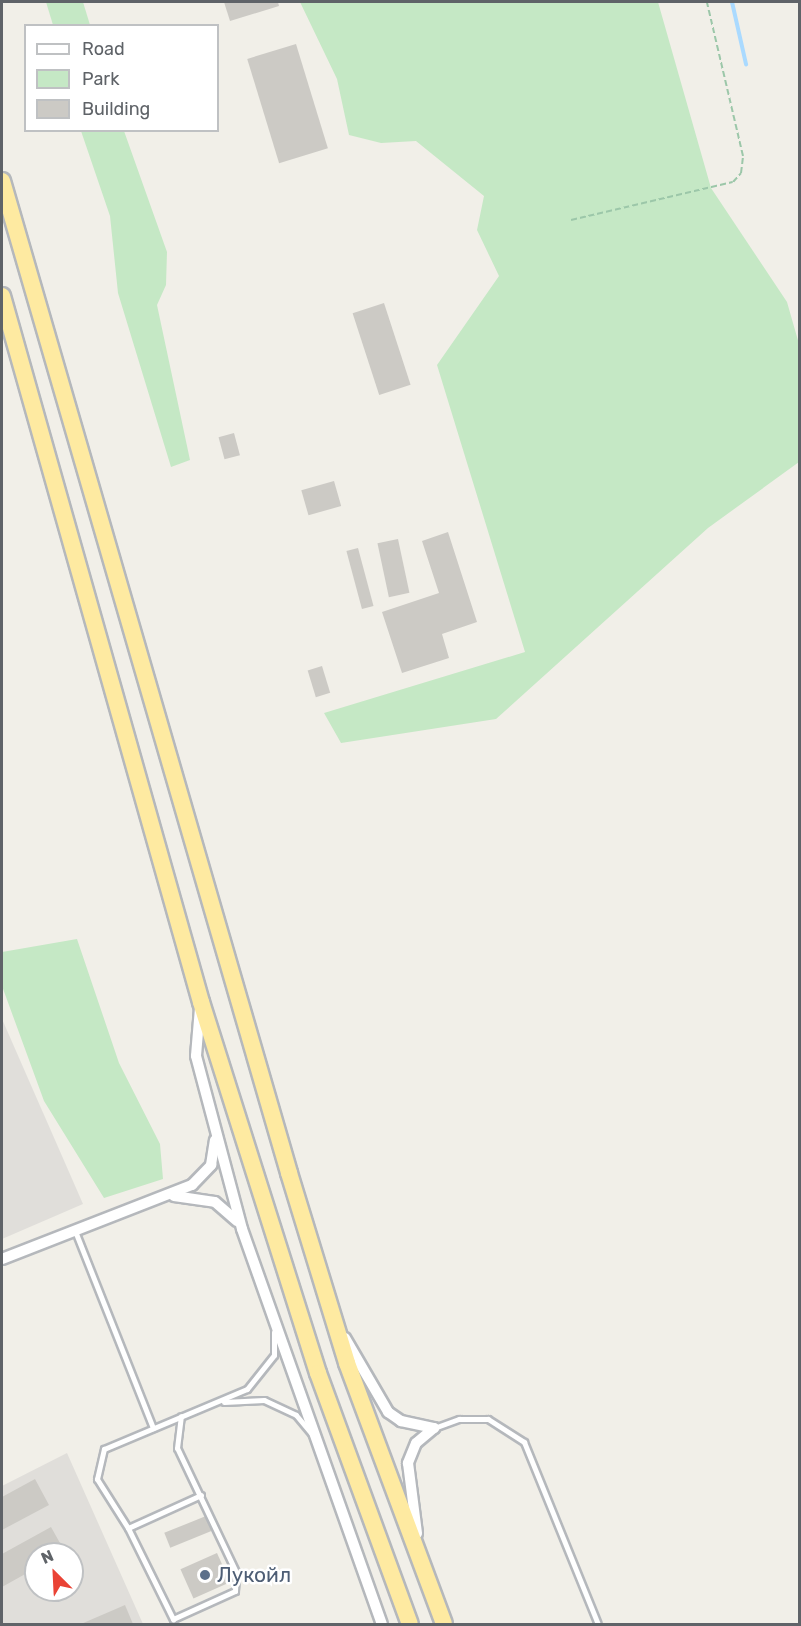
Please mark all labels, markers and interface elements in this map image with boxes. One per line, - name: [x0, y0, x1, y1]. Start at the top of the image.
- legend: [24, 24, 219, 132]
- text: Road: [82, 38, 125, 60]
- text: Park: [82, 68, 119, 90]
- text: Building: [82, 98, 150, 120]
- north arrow: [24, 1542, 84, 1602]
- text: N: [38, 1546, 56, 1568]
- place label: Лукойл: [217, 1562, 291, 1588]
- marker: Лукойл: [198, 1568, 212, 1582]

